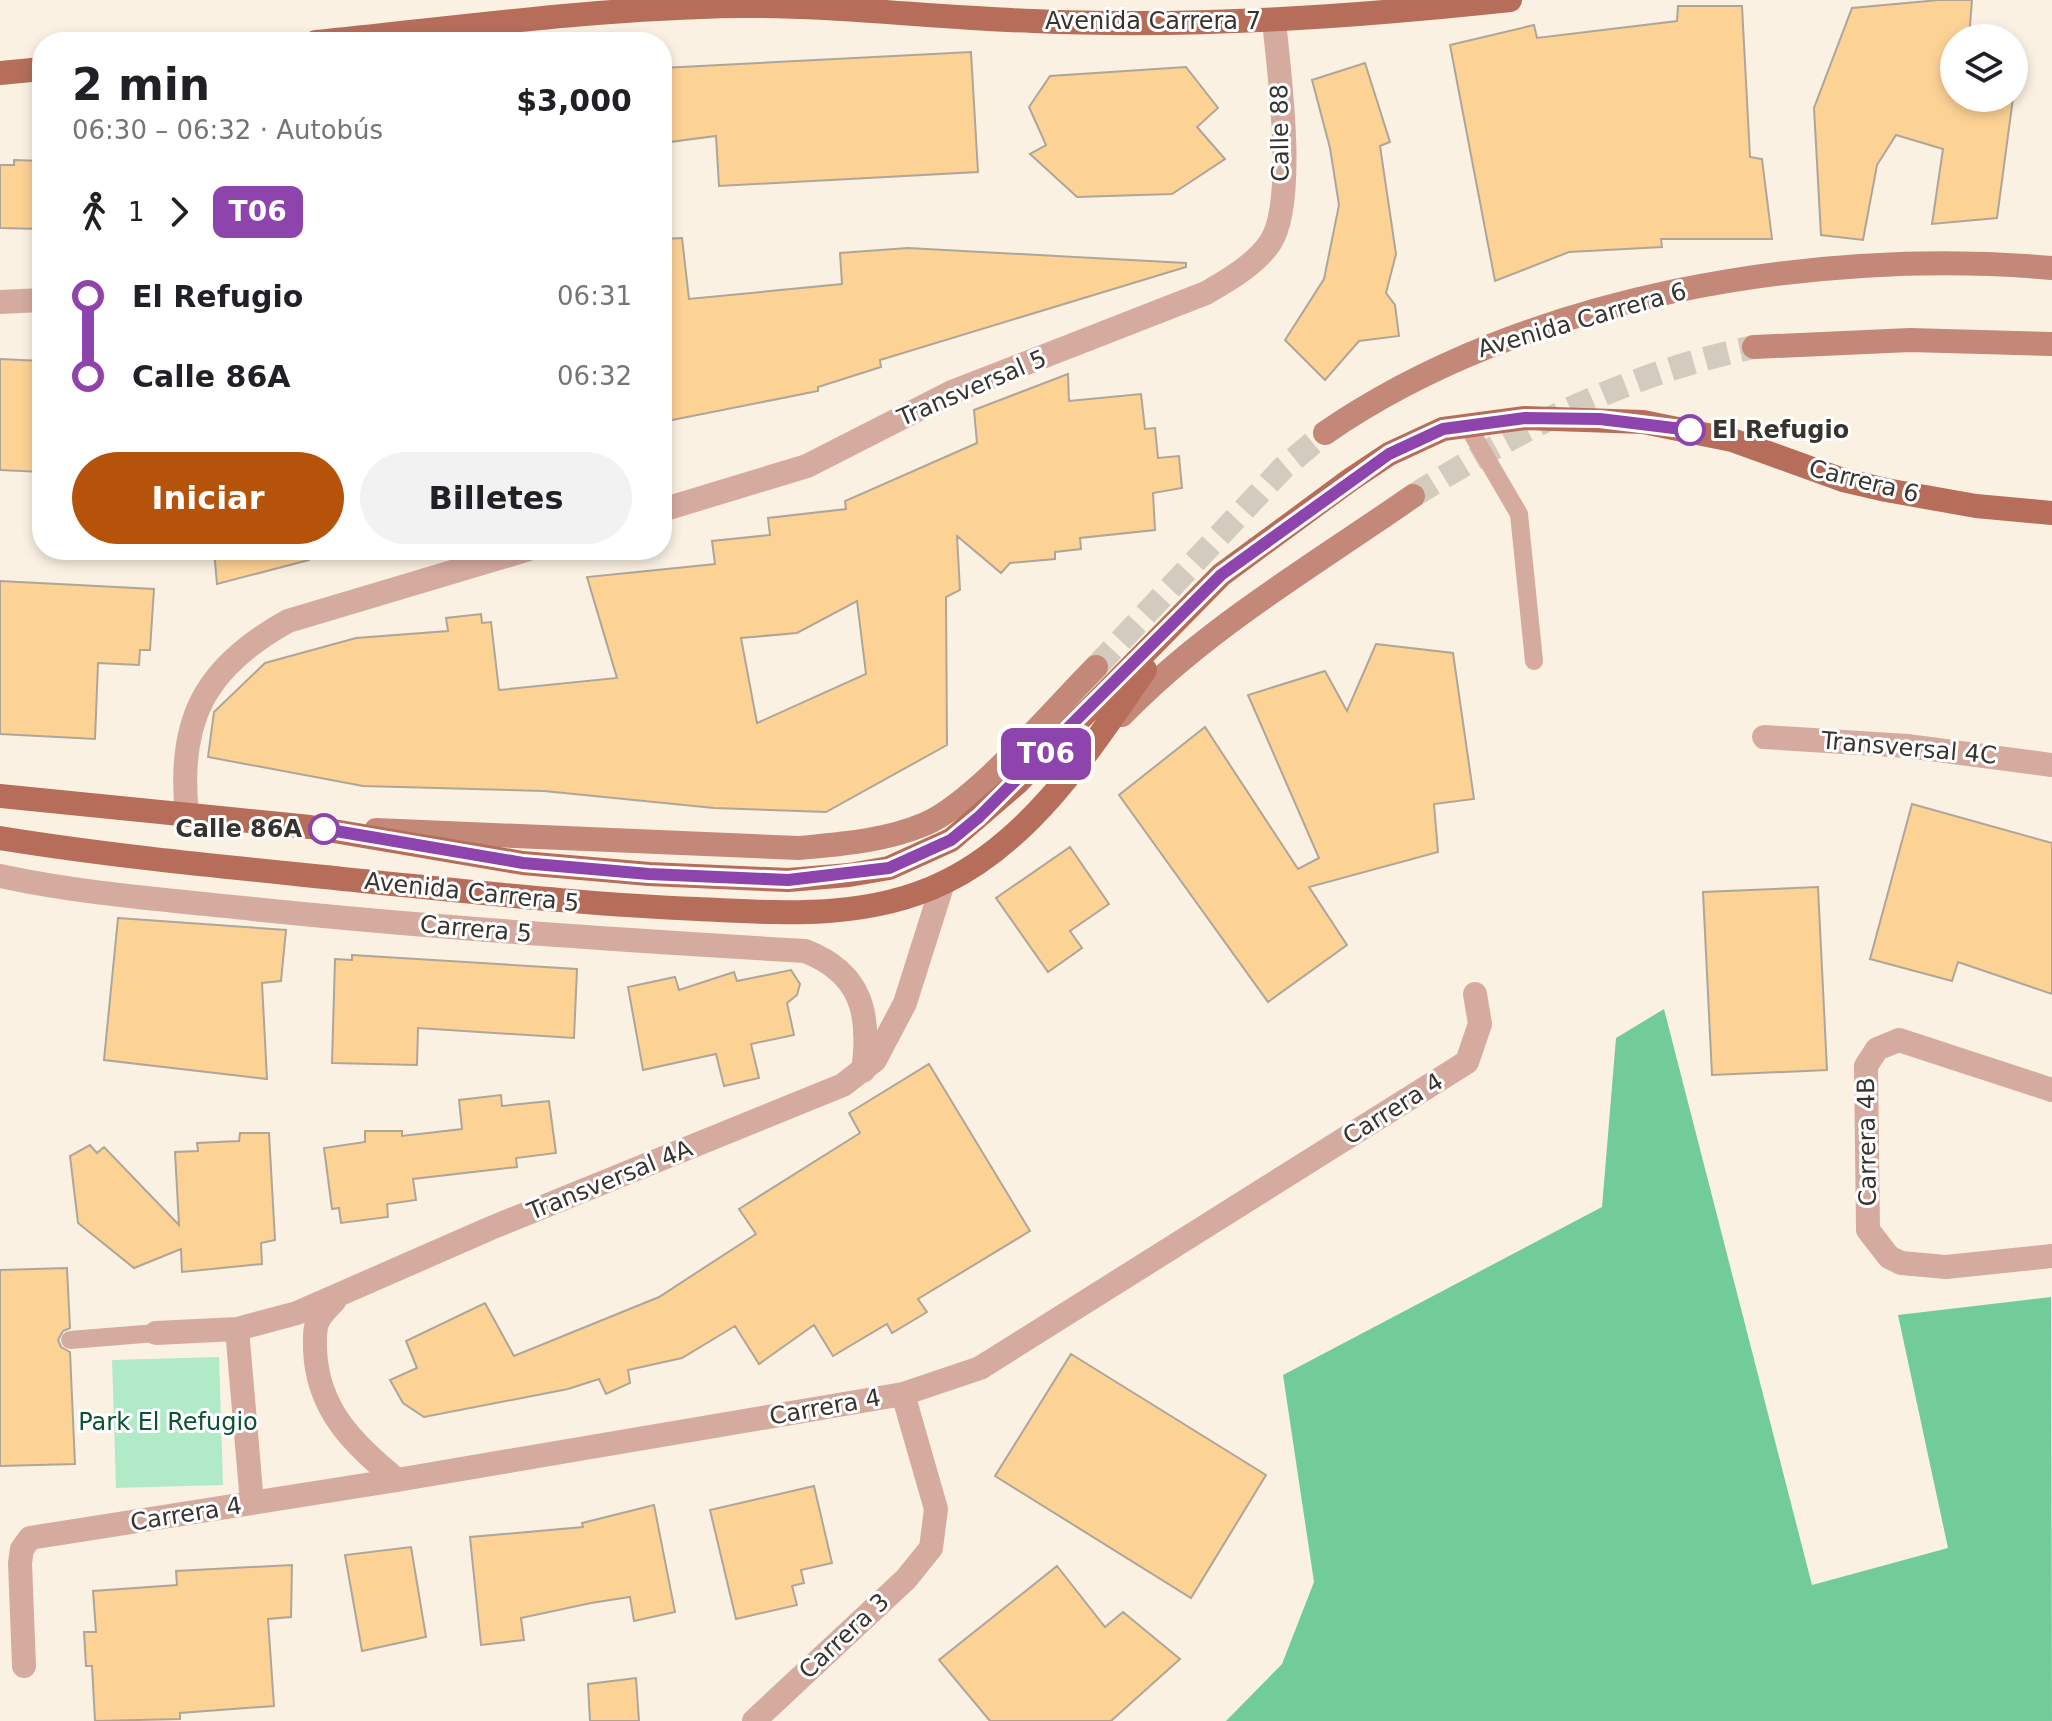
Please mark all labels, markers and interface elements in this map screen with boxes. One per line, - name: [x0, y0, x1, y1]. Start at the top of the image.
- street label: Avenida Carrera 7: [1045, 7, 1261, 35]
- map controls: [1940, 24, 2028, 112]
- button: layers: [1940, 24, 2028, 112]
- text: 2 min: [72, 59, 210, 110]
- text: $3,000: [516, 83, 632, 118]
- street label: Calle 88: [1265, 84, 1295, 182]
- text: 06:30 – 06:32 · Autobús: [72, 115, 383, 145]
- icon: walk: [72, 190, 116, 234]
- icon: forward: [157, 190, 201, 234]
- text: T06: [229, 195, 287, 228]
- text: 1: [128, 197, 145, 227]
- street label: Avenida Carrera 6: [1474, 277, 1690, 363]
- text: El Refugio: [132, 279, 303, 314]
- text: 06:31: [557, 281, 632, 311]
- street label: Transversal 5: [892, 344, 1051, 432]
- text: Calle 86A: [132, 359, 291, 394]
- text: 06:32: [557, 361, 632, 391]
- marker: El Refugio: [1675, 415, 1705, 445]
- place label: El Refugio: [1712, 416, 1849, 444]
- button: Iniciar: [72, 452, 344, 544]
- button: Billetes: [360, 452, 632, 544]
- street label: Carrera 6: [1806, 454, 1922, 508]
- street label: Transversal 4C: [1819, 726, 1998, 770]
- line badge: T06: [1000, 728, 1092, 780]
- text: T06: [1017, 737, 1075, 770]
- marker: Calle 86A: [309, 814, 339, 844]
- place label: Calle 86A: [175, 815, 302, 843]
- street label: Avenida Carrera 5: [363, 867, 581, 917]
- street label: Carrera 5: [419, 910, 533, 948]
- street label: Carrera 4: [1338, 1067, 1448, 1151]
- street label: Carrera 4B: [1852, 1077, 1882, 1207]
- street label: Transversal 4A: [522, 1134, 697, 1226]
- street label: Carrera 4: [767, 1383, 883, 1431]
- park label: Park El Refugio: [78, 1408, 258, 1436]
- street label: Carrera 4: [128, 1491, 244, 1537]
- street label: Carrera 3: [793, 1587, 895, 1685]

